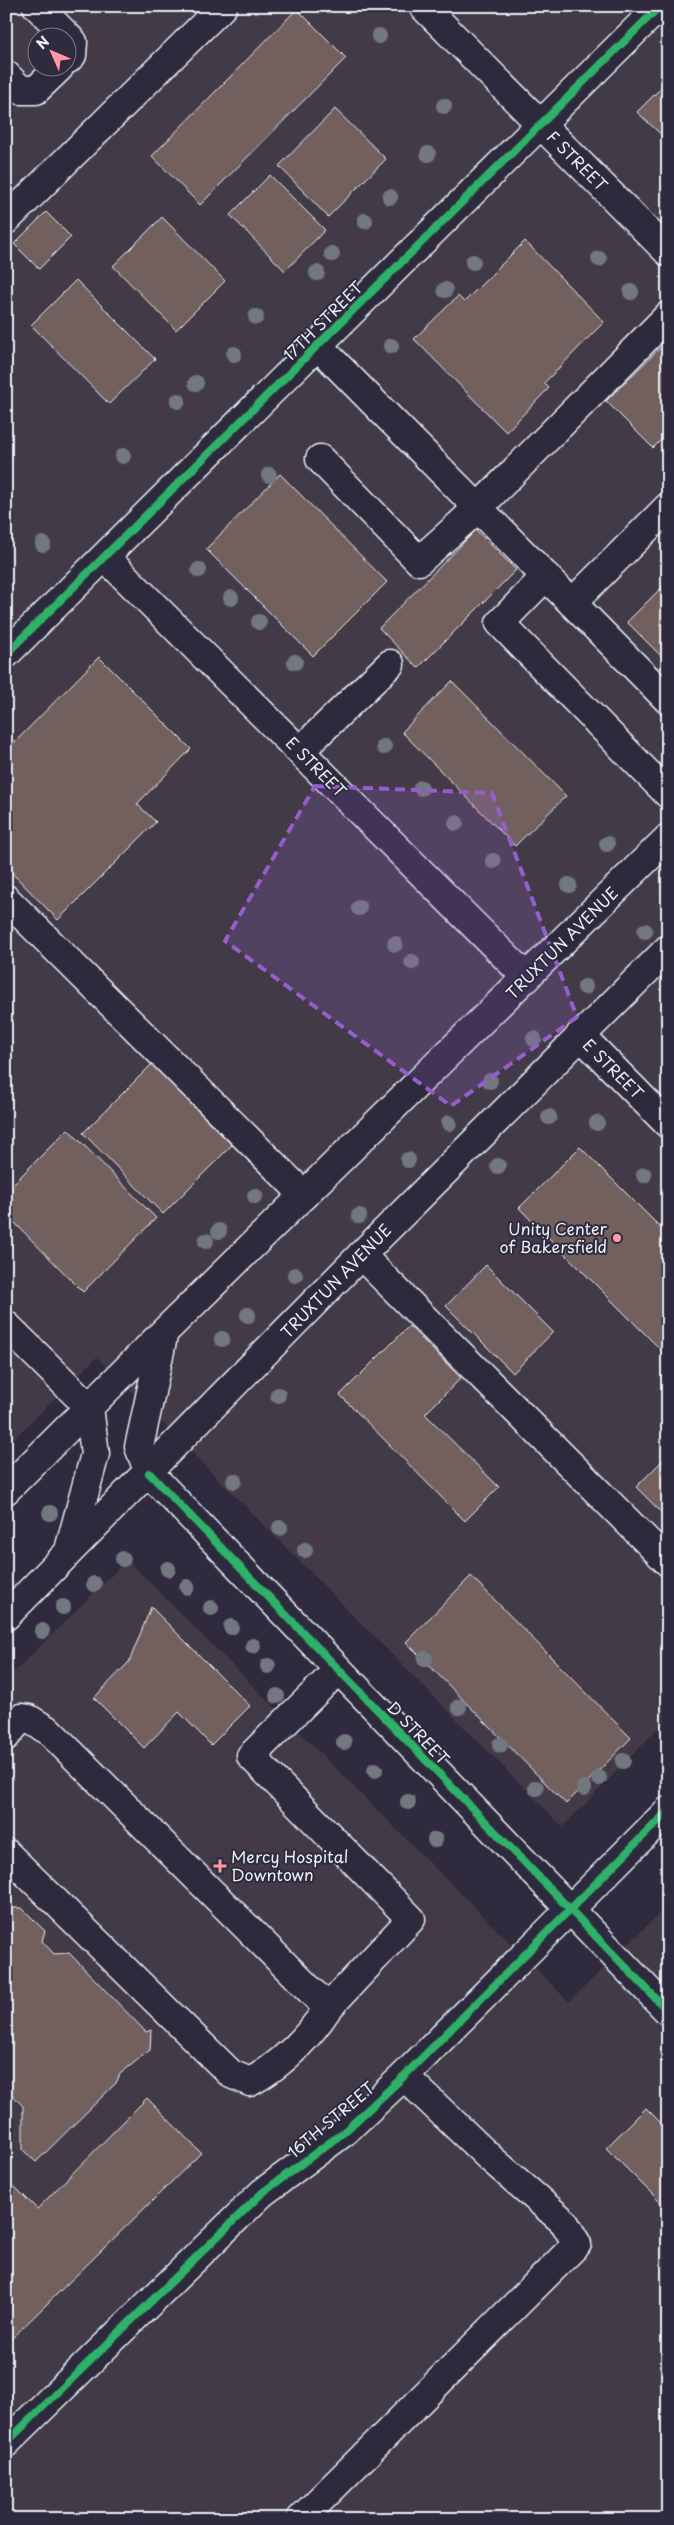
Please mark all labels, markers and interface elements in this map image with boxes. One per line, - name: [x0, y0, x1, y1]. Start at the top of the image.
- north arrow: [28, 28, 78, 78]
- text: N: [31, 31, 54, 54]
- street label: F STREET: [542, 125, 614, 196]
- street label: 17TH STREET: [277, 275, 368, 366]
- street label: E STREET: [281, 731, 352, 802]
- street label: TRUXTUN AVENUE: [500, 881, 623, 1004]
- street label: E STREET: [578, 1033, 649, 1104]
- place label: Unity Center of Bakersfield: [499, 1216, 608, 1258]
- street label: TRUXTUN AVENUE: [274, 1218, 396, 1343]
- marker: Unity Center of Bakersfield: [611, 1232, 623, 1244]
- street label: D STREET: [382, 1695, 455, 1770]
- place label: Mercy Hospital Downtown: [231, 1844, 348, 1886]
- marker: Mercy Hospital Downtown: [213, 1859, 227, 1873]
- street label: 16TH STREET: [281, 2075, 379, 2163]

